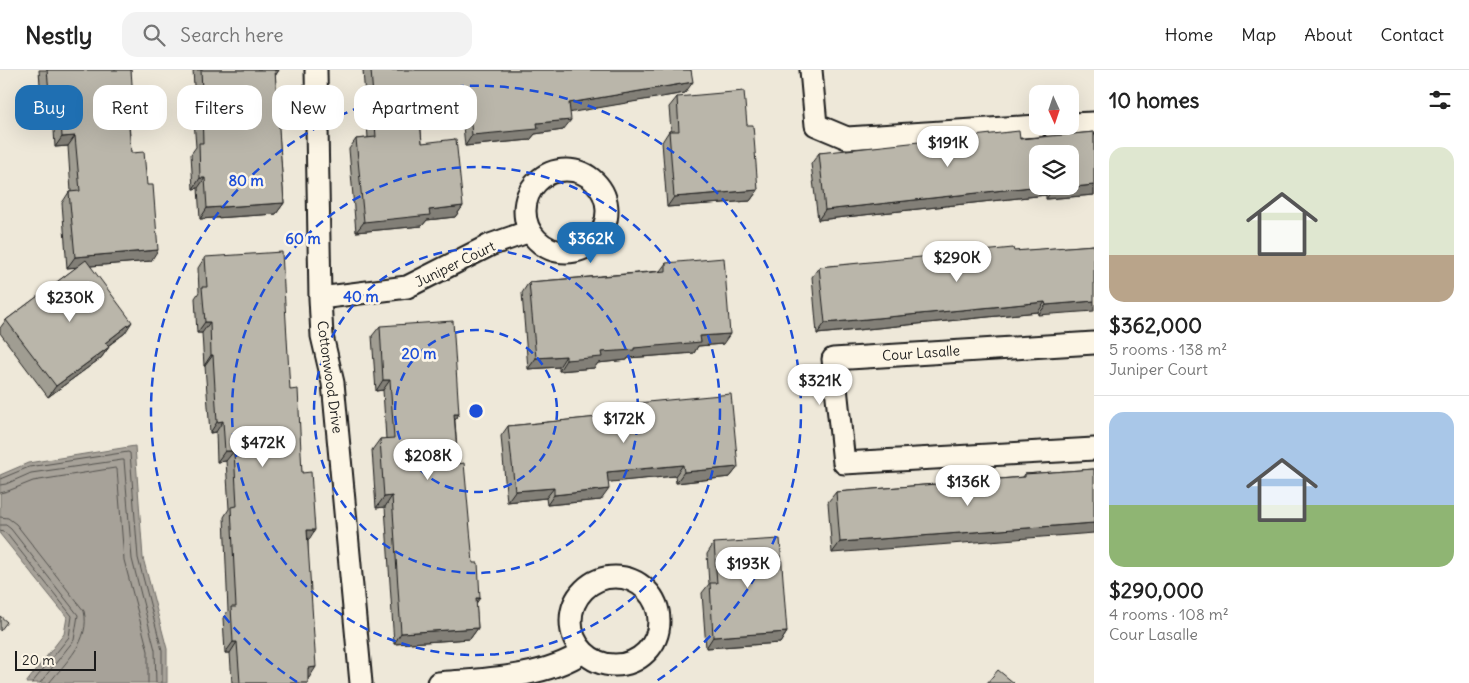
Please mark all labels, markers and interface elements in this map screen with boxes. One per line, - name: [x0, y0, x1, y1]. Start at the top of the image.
- search box: [122, 12, 472, 57]
- text: Nestly: [25, 20, 92, 50]
- icon: search: [140, 21, 168, 49]
- text: Search here: [180, 23, 283, 47]
- text: Home: [1165, 23, 1213, 46]
- text: Map: [1241, 23, 1276, 46]
- text: About: [1304, 23, 1352, 46]
- text: Contact: [1380, 23, 1444, 46]
- chip: Buy: [15, 85, 83, 130]
- chip: Rent: [93, 85, 167, 130]
- chip: Filters: [177, 85, 262, 130]
- chip: New: [272, 85, 344, 130]
- chip: Apartment: [354, 85, 477, 130]
- north arrow: [1029, 85, 1079, 135]
- map controls: [1029, 85, 1079, 195]
- icon: filters: [1426, 86, 1454, 114]
- text: 10 homes: [1109, 87, 1199, 114]
- pin: $191K: [913, 126, 983, 168]
- text: $191K: [928, 132, 968, 152]
- button: layers: [1029, 145, 1079, 195]
- text: 80 m: [228, 171, 264, 190]
- icon: home: [1237, 179, 1327, 269]
- pin: $362K: [556, 222, 626, 264]
- text: $362K: [568, 228, 614, 248]
- text: 60 m: [285, 229, 321, 248]
- street label: Juniper Court: [412, 237, 498, 291]
- pin: $290K: [922, 240, 992, 283]
- text: $290K: [933, 247, 981, 267]
- pin: $230K: [35, 280, 105, 323]
- text: $230K: [46, 287, 94, 307]
- text: 40 m: [343, 287, 379, 306]
- text: $362,000: [1109, 312, 1202, 339]
- street label: Cottonwood Drive: [313, 320, 347, 434]
- text: 5 rooms · 138 m²: [1109, 339, 1227, 359]
- street label: Cour Lasalle: [882, 341, 960, 365]
- text: 20 m: [402, 344, 436, 363]
- text: Juniper Court: [1109, 359, 1208, 379]
- pin: $321K: [785, 364, 855, 406]
- text: $321K: [799, 370, 841, 390]
- centre of rings: [467, 402, 485, 420]
- pin: $172K: [589, 402, 659, 444]
- text: $172K: [603, 408, 645, 428]
- pin: $472K: [228, 426, 298, 468]
- text: $472K: [241, 432, 285, 452]
- pin: $208K: [393, 438, 463, 481]
- text: $208K: [404, 445, 452, 465]
- icon: home: [1237, 445, 1327, 535]
- pin: $136K: [933, 464, 1003, 507]
- text: $136K: [946, 471, 990, 491]
- pin: $193K: [713, 546, 783, 589]
- text: $193K: [726, 553, 770, 573]
- text: $290,000: [1109, 577, 1204, 604]
- text: 4 rooms · 108 m²: [1109, 604, 1229, 624]
- text: Cour Lasalle: [1109, 624, 1198, 644]
- scale bar: [15, 648, 96, 671]
- text: 20 m: [22, 651, 55, 669]

